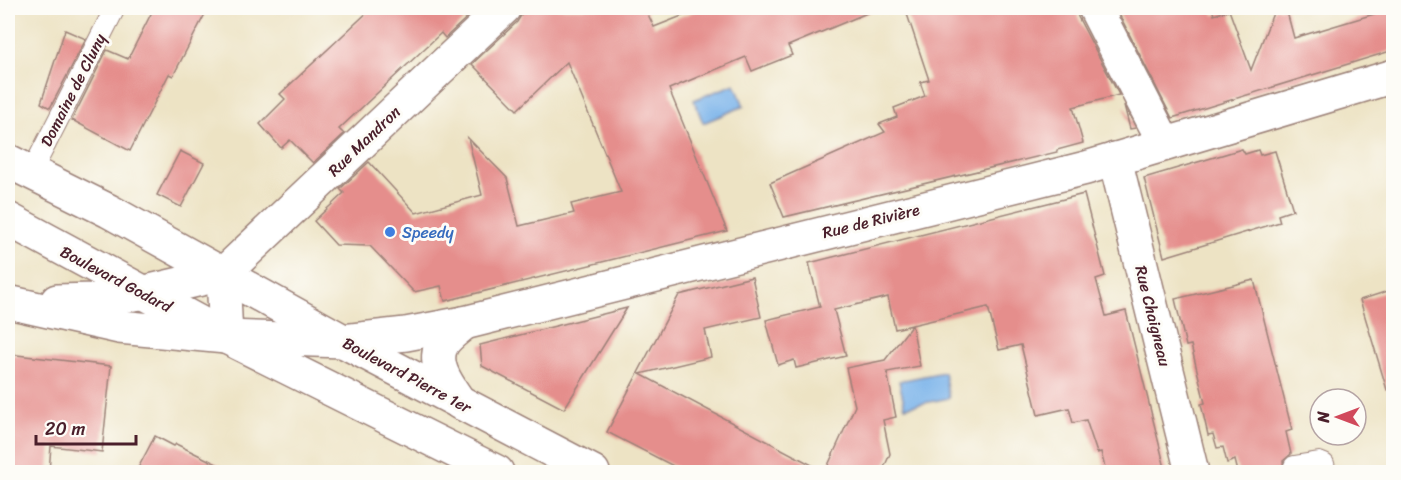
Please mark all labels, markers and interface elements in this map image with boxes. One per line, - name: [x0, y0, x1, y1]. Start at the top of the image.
- street label: Domaine de Cluny: [32, 27, 114, 152]
- street label: Rue Mandron: [321, 98, 408, 184]
- street label: Rue de Rivière: [819, 195, 923, 247]
- place label: Speedy: [402, 218, 454, 247]
- marker: Speedy: [383, 225, 397, 239]
- street label: Boulevard Godard: [55, 237, 179, 321]
- street label: Rue Chaigneau: [1126, 262, 1180, 370]
- street label: Boulevard Pierre 1er: [337, 329, 478, 422]
- north arrow: [1308, 387, 1368, 447]
- scale bar: [36, 408, 136, 446]
- text: N: [1309, 411, 1338, 424]
- text: 20 m: [45, 413, 85, 445]

